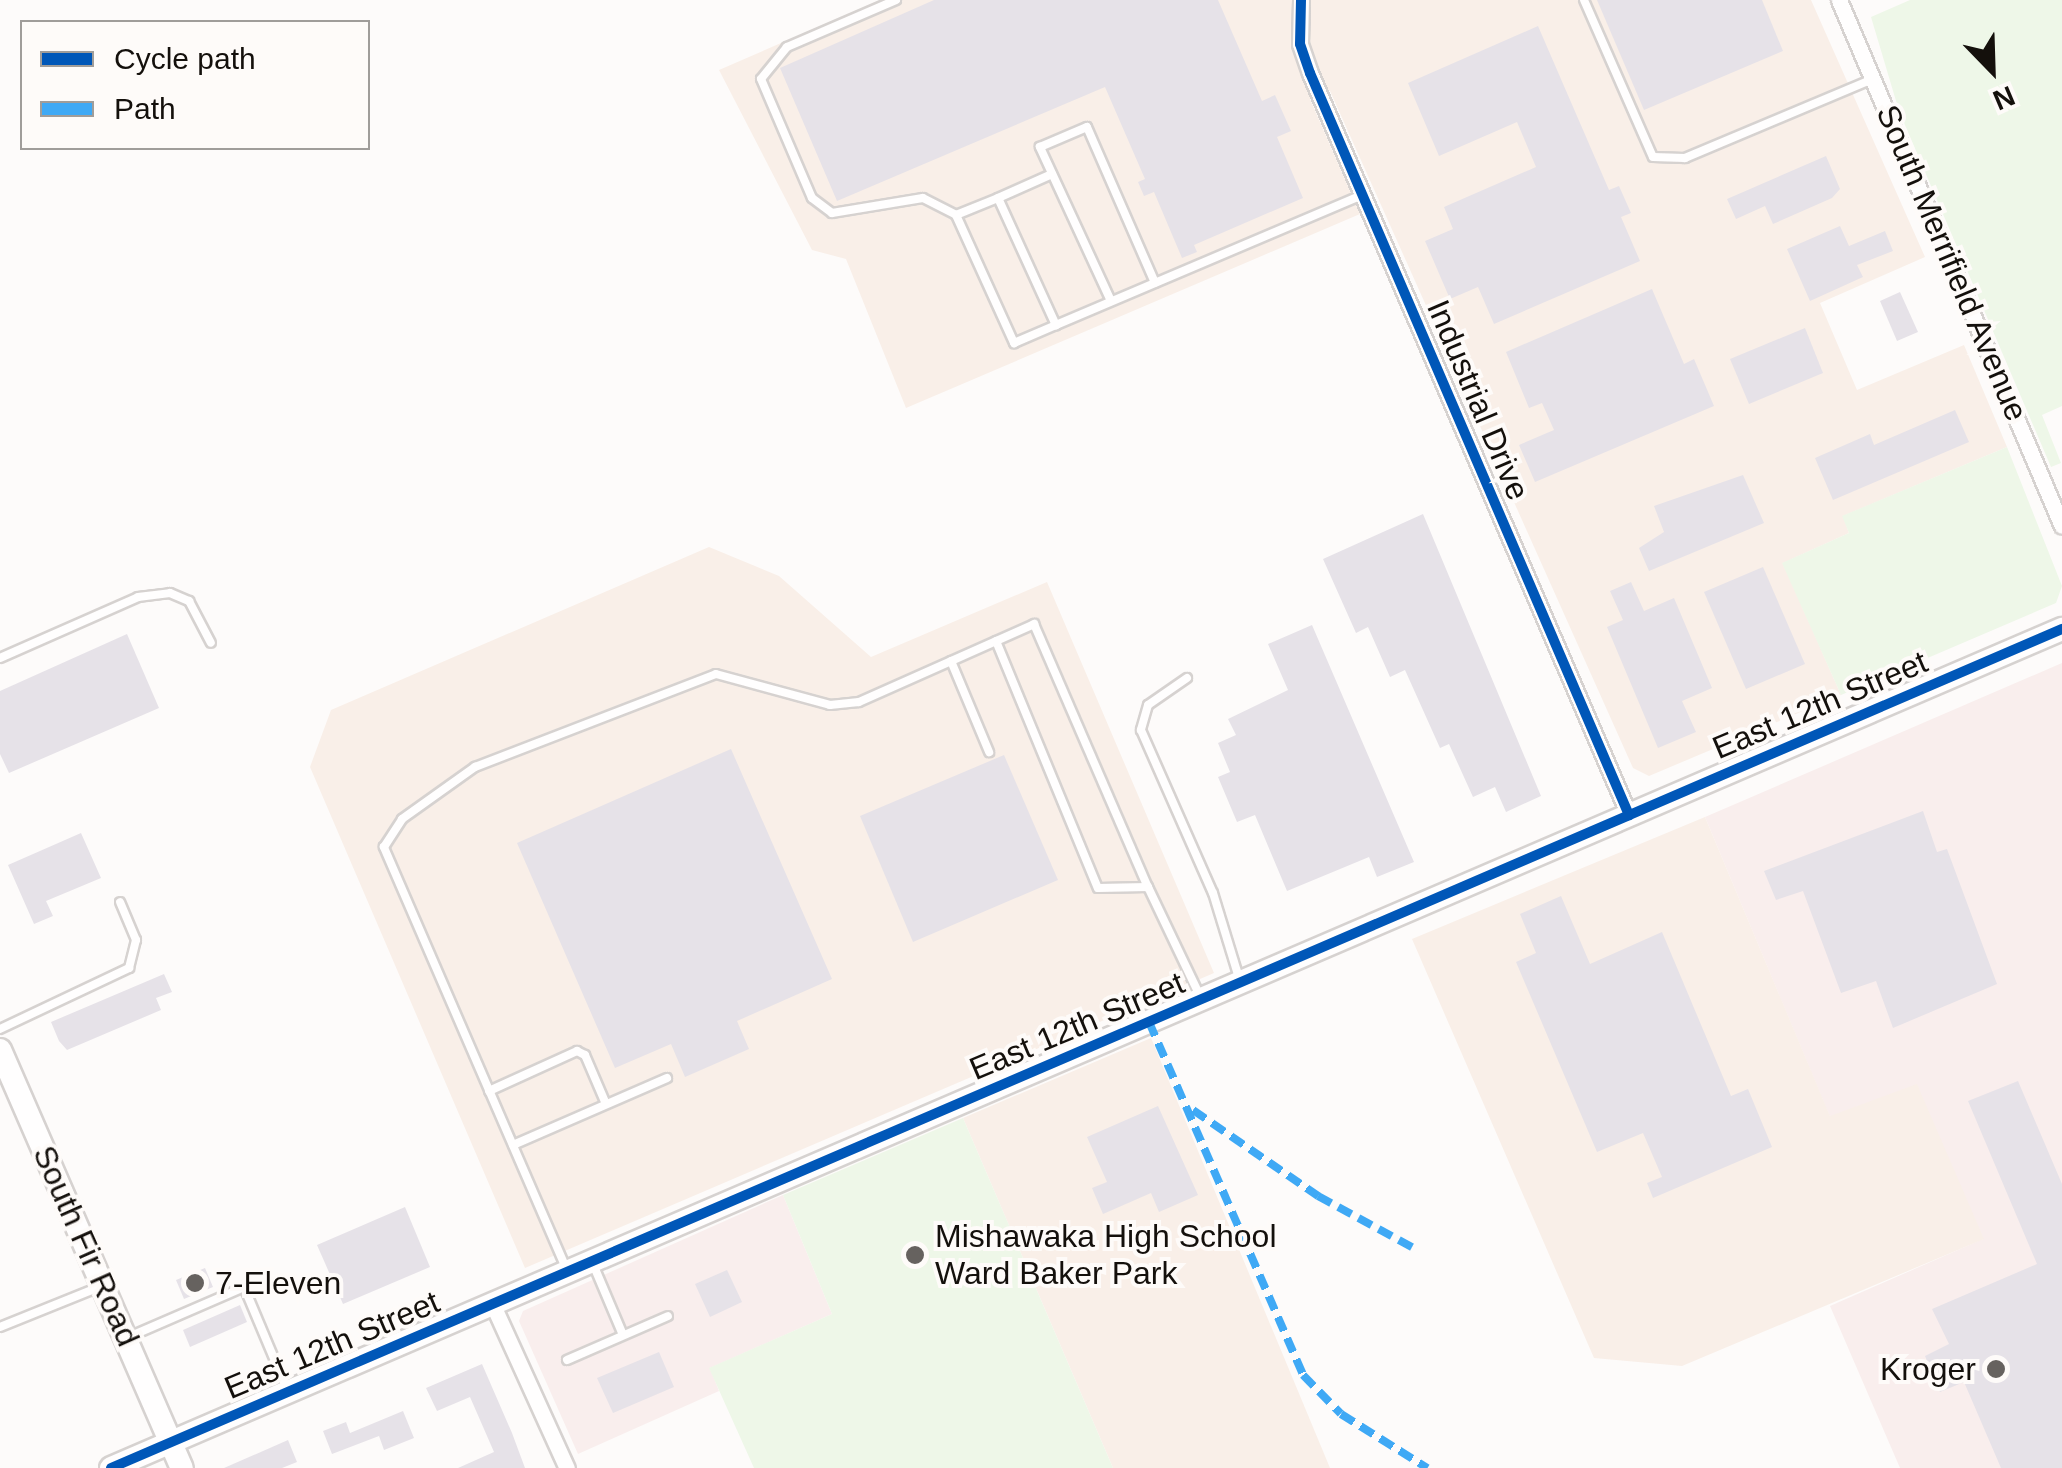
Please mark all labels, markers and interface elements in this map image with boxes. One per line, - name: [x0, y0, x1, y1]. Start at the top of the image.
- legend: [20, 20, 370, 150]
- north arrow: [1942, 20, 2042, 120]
- text: Cycle path: [114, 42, 256, 75]
- text: N: [1989, 80, 2019, 116]
- text: Path: [114, 92, 176, 125]
- street label: South Merrifield Avenue: [1868, 99, 2036, 427]
- street label: Industrial Drive: [1419, 294, 1537, 506]
- street label: East 12th Street: [1707, 642, 1933, 768]
- street label: East 12th Street: [964, 963, 1190, 1089]
- street label: South Fir Road: [25, 1140, 147, 1352]
- place label: Mishawaka High School Ward Baker Park: [935, 1218, 1276, 1293]
- marker: Mishawaka High School Ward Baker Park: [904, 1244, 926, 1266]
- place label: 7-Eleven: [215, 1264, 341, 1302]
- marker: 7-Eleven: [184, 1272, 206, 1294]
- street label: East 12th Street: [219, 1282, 445, 1408]
- place label: Kroger: [1880, 1350, 1976, 1388]
- marker: Kroger: [1985, 1358, 2007, 1380]

